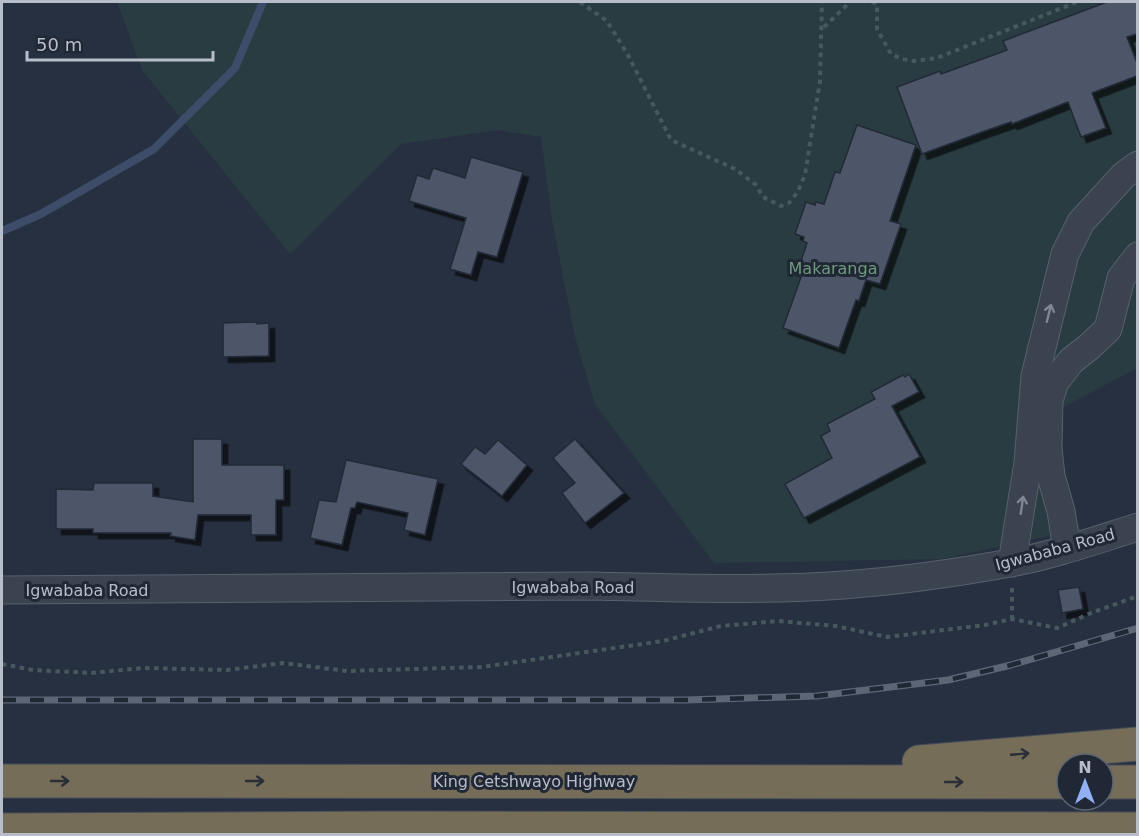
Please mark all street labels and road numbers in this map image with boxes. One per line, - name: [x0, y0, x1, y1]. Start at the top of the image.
- street label: Igwababa Road: [993, 524, 1117, 575]
- street label: Igwababa Road: [512, 578, 634, 597]
- street label: Igwababa Road: [26, 581, 148, 600]
- street label: King Cetshwayo Highway: [433, 772, 635, 791]

